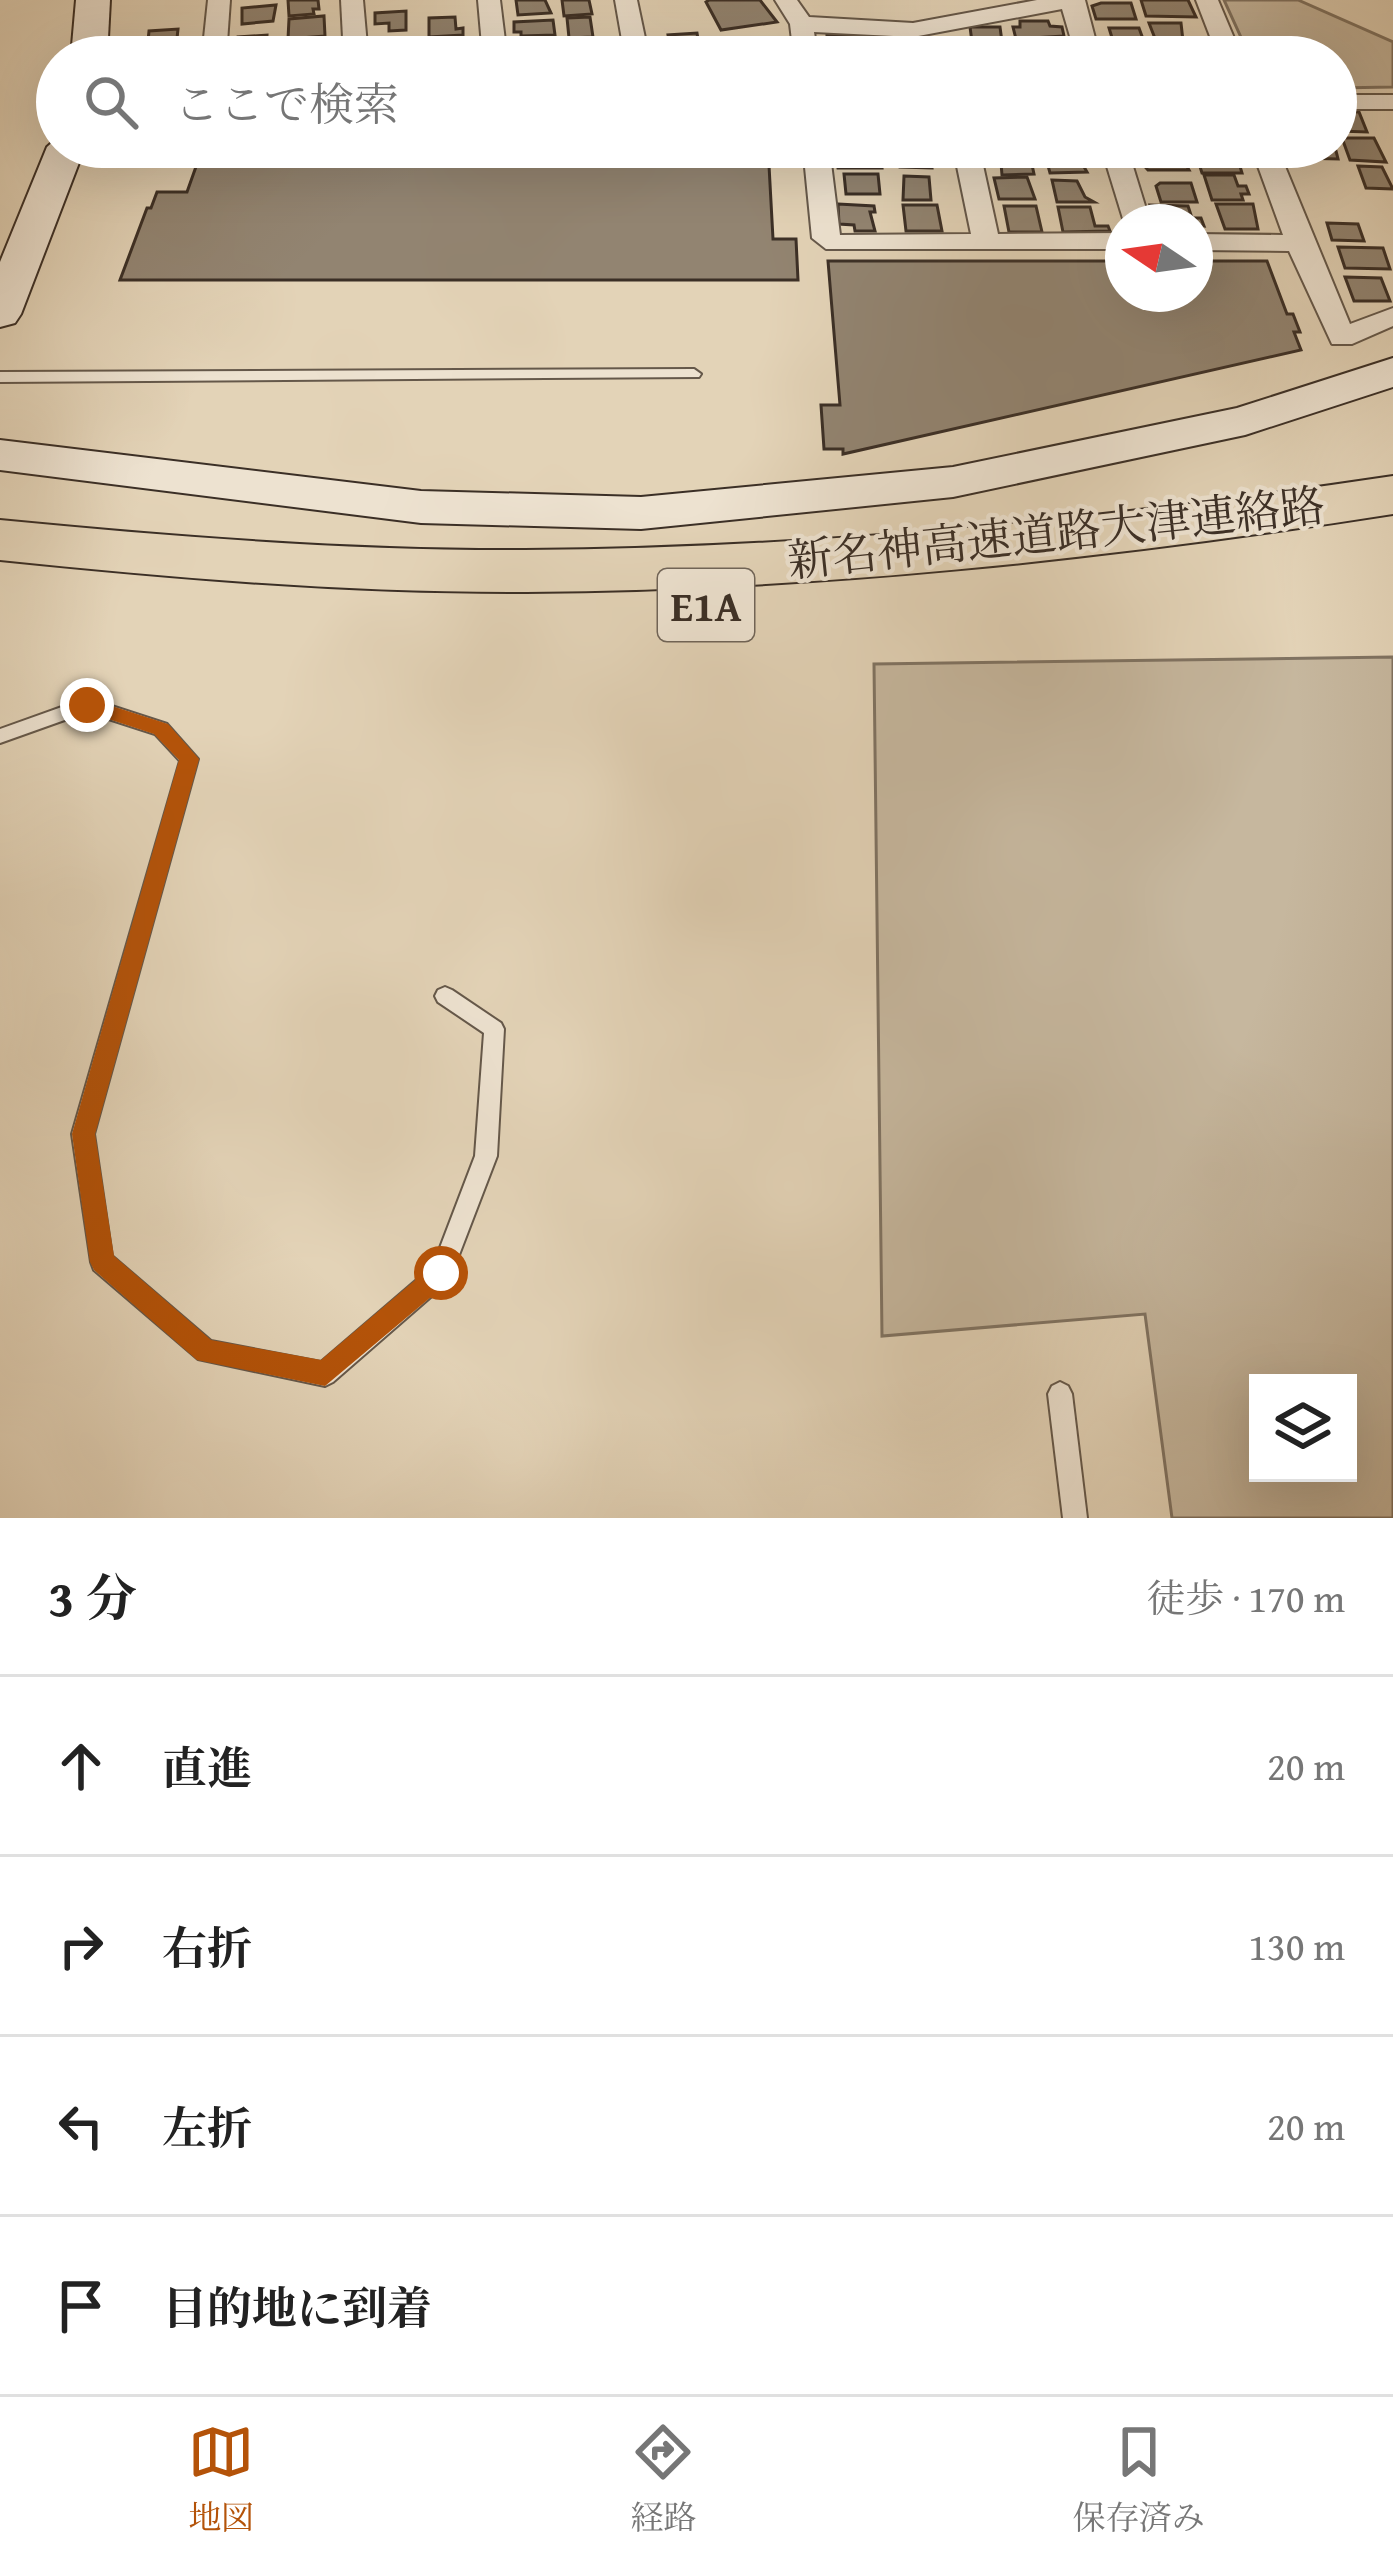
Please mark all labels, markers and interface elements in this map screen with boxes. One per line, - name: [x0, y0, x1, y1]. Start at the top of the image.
- search box: [36, 36, 1357, 168]
- icon: search: [78, 69, 144, 135]
- text: ここで検索: [174, 71, 399, 136]
- north arrow: [1105, 204, 1213, 312]
- street label: 新名神高速道路大津連絡路: [784, 471, 1328, 593]
- road number: E1A: [658, 569, 754, 641]
- route end: [60, 678, 114, 732]
- route start: [414, 1246, 468, 1300]
- map controls: [1249, 1374, 1357, 1482]
- button: layers: [1249, 1374, 1357, 1482]
- text: 3 分: [48, 1560, 137, 1635]
- text: 徒歩 · 170 m: [1147, 1569, 1345, 1626]
- icon: ahead: [48, 1733, 114, 1799]
- text: 直進: [162, 1735, 252, 1800]
- text: 20 m: [1267, 1737, 1345, 1794]
- icon: right: [48, 1913, 114, 1979]
- text: 右折: [162, 1915, 252, 1980]
- text: 130 m: [1248, 1917, 1345, 1974]
- icon: left: [48, 2093, 114, 2159]
- text: 左折: [162, 2095, 252, 2160]
- text: 20 m: [1267, 2097, 1345, 2154]
- icon: arrive: [48, 2273, 114, 2339]
- text: 目的地に到着: [162, 2275, 432, 2340]
- tab: 地図: [188, 2419, 254, 2541]
- tab: 経路: [630, 2419, 696, 2541]
- tab: 保存済み: [1073, 2419, 1205, 2541]

